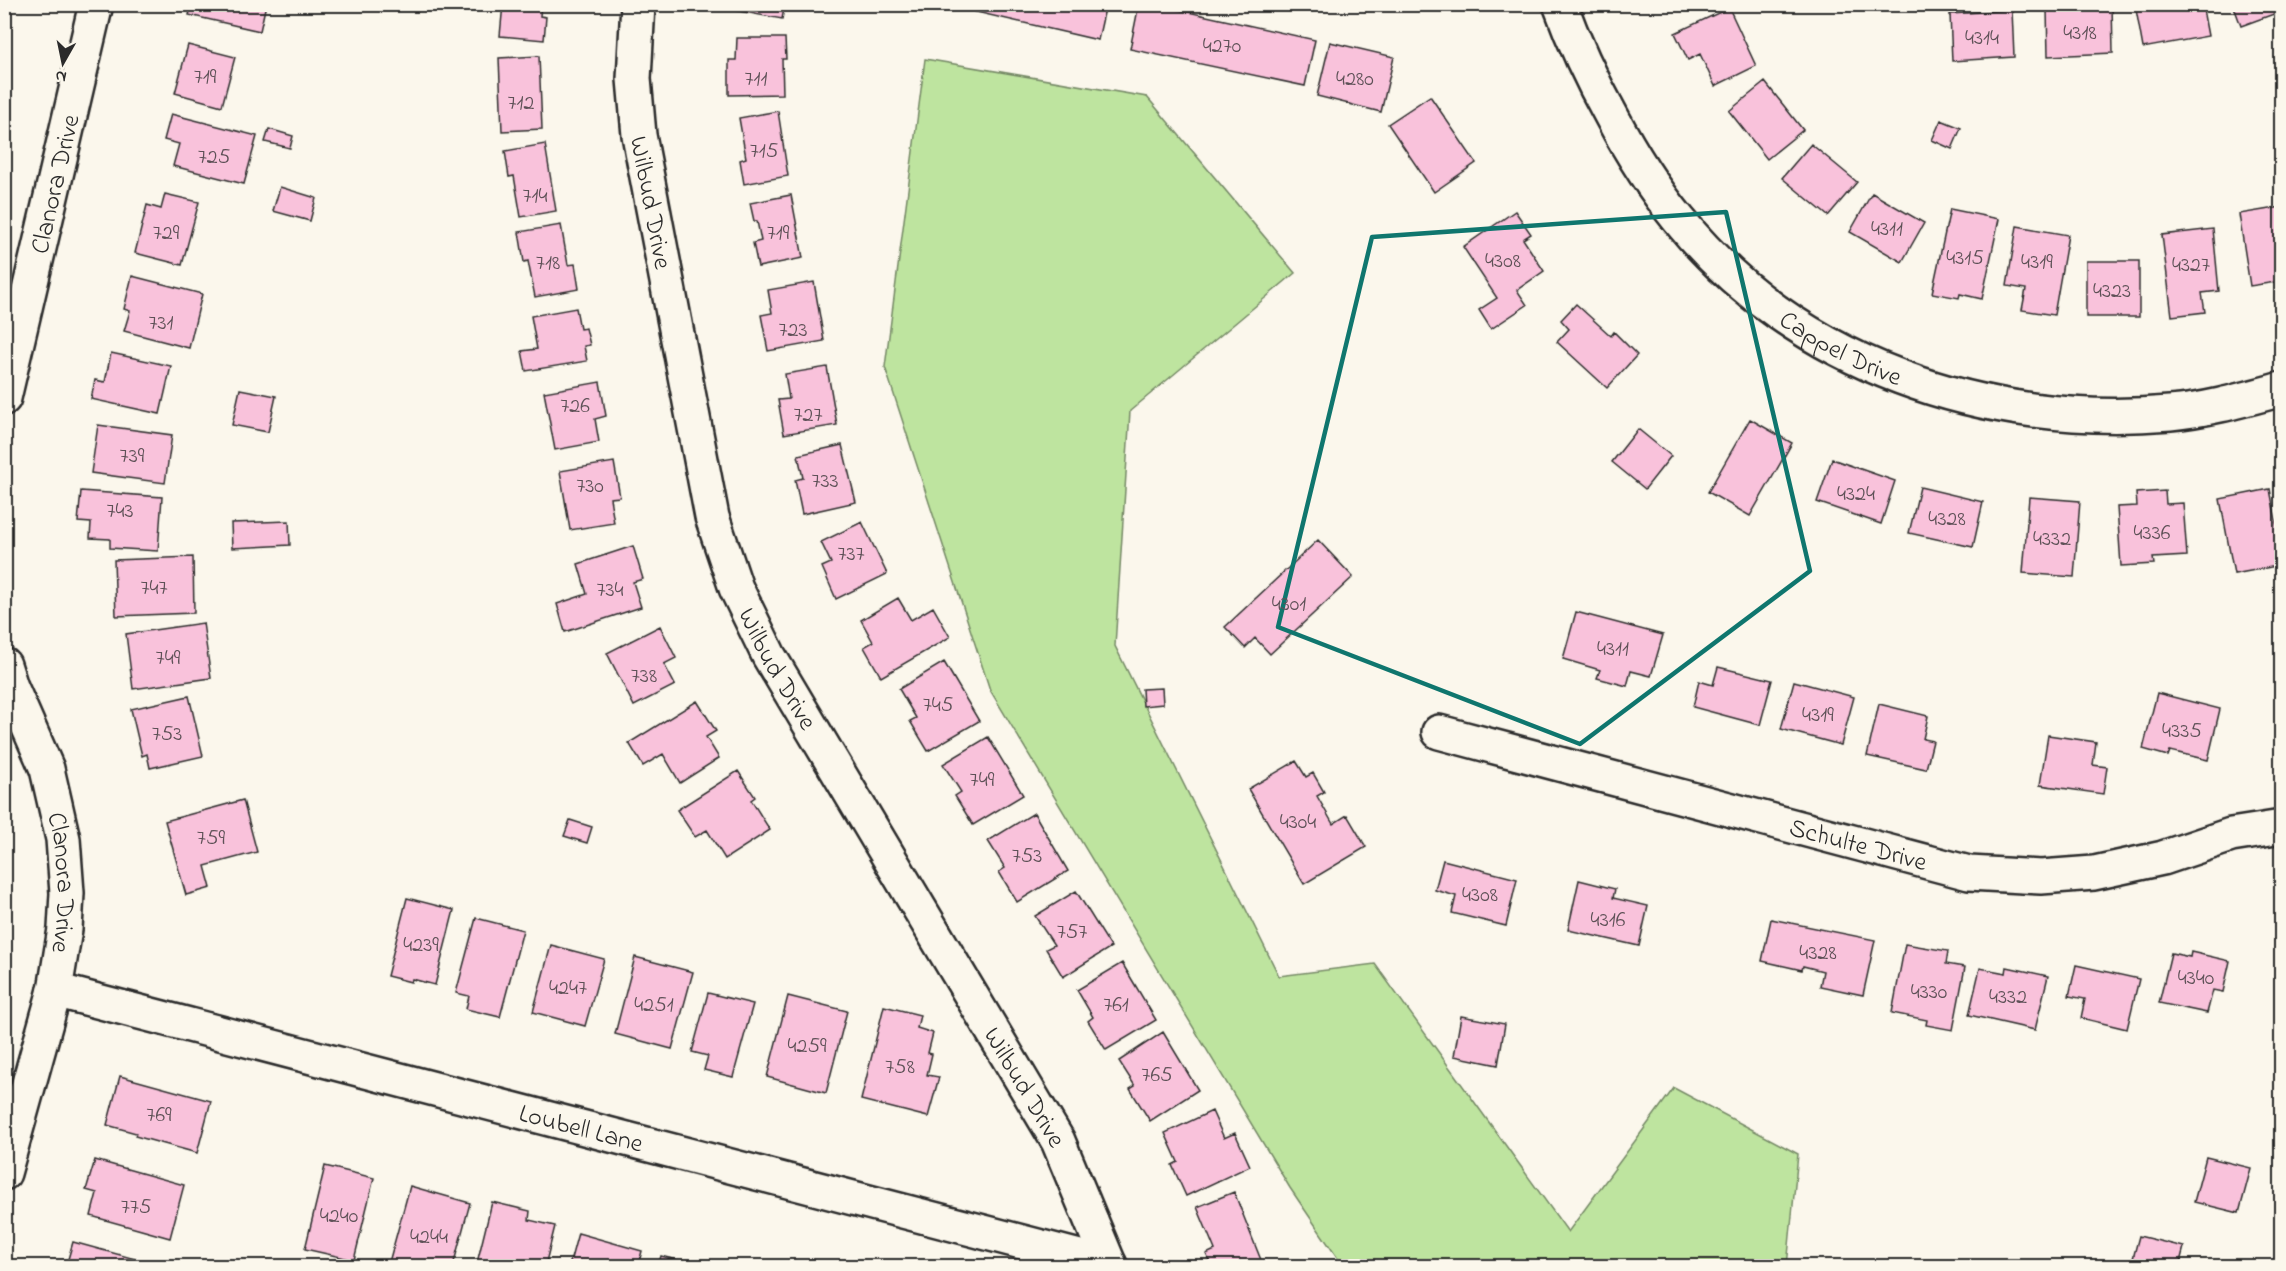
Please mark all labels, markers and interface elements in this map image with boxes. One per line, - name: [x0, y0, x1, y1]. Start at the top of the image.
- house number: 4318: [2063, 18, 2097, 50]
- house number: 4314: [1965, 23, 1999, 55]
- house number: 4270: [1203, 31, 1241, 63]
- north arrow: [33, 33, 93, 93]
- house number: 719: [194, 62, 217, 94]
- text: N: [54, 63, 68, 89]
- house number: 711: [744, 64, 768, 96]
- house number: 4280: [1336, 64, 1374, 96]
- house number: 712: [508, 88, 535, 120]
- street label: Clanora Drive: [22, 111, 92, 258]
- street label: Wilbud Drive: [618, 133, 680, 273]
- house number: 715: [750, 136, 778, 168]
- house number: 725: [198, 142, 230, 174]
- house number: 714: [522, 181, 548, 213]
- house number: 4311: [1871, 214, 1903, 246]
- house number: 729: [153, 218, 180, 250]
- house number: 719: [767, 218, 790, 250]
- house number: 4315: [1946, 243, 1984, 275]
- house number: 4308: [1485, 246, 1521, 278]
- house number: 4319: [2021, 247, 2053, 279]
- house number: 718: [536, 248, 560, 280]
- house number: 4327: [2172, 250, 2210, 282]
- house number: 4323: [2093, 276, 2131, 308]
- street label: Cappel Drive: [1771, 302, 1907, 398]
- house number: 731: [148, 308, 174, 340]
- house number: 723: [778, 315, 808, 347]
- house number: 726: [560, 391, 590, 423]
- house number: 727: [793, 400, 823, 432]
- house number: 739: [120, 441, 145, 473]
- house number: 733: [811, 466, 839, 498]
- house number: 730: [576, 471, 604, 503]
- house number: 4324: [1837, 479, 1875, 511]
- house number: 743: [106, 496, 134, 528]
- house number: 4328: [1928, 504, 1966, 536]
- house number: 4336: [2134, 518, 2171, 550]
- house number: 4332: [2033, 524, 2071, 556]
- house number: 737: [837, 539, 865, 571]
- house number: 747: [140, 573, 168, 605]
- house number: 734: [596, 575, 624, 607]
- house number: 4301: [1272, 589, 1306, 621]
- street label: Wilbud Drive: [726, 602, 825, 738]
- house number: 4311: [1597, 634, 1629, 666]
- house number: 749: [156, 643, 181, 675]
- house number: 738: [631, 661, 657, 693]
- house number: 745: [923, 690, 953, 722]
- house number: 4319: [1802, 700, 1834, 732]
- house number: 4335: [2162, 716, 2202, 748]
- house number: 753: [152, 719, 182, 751]
- house number: 749: [970, 765, 995, 797]
- house number: 4304: [1280, 807, 1316, 839]
- street label: Clanora Drive: [35, 809, 83, 956]
- street label: Schulte Drive: [1785, 810, 1931, 883]
- house number: 759: [197, 823, 226, 855]
- house number: 753: [1012, 841, 1042, 873]
- house number: 4308: [1462, 880, 1498, 912]
- house number: 4316: [1591, 905, 1626, 937]
- house number: 757: [1057, 917, 1087, 949]
- house number: 4239: [403, 930, 439, 962]
- house number: 4328: [1799, 938, 1837, 970]
- house number: 4340: [2178, 963, 2214, 995]
- house number: 4247: [549, 973, 587, 1005]
- house number: 4330: [1911, 977, 1947, 1009]
- house number: 4332: [1989, 982, 2027, 1014]
- house number: 4251: [634, 990, 674, 1022]
- house number: 761: [1103, 990, 1129, 1022]
- street label: Wilbud Drive: [972, 1021, 1074, 1156]
- house number: 4259: [787, 1031, 827, 1063]
- house number: 758: [885, 1052, 915, 1084]
- house number: 765: [1141, 1060, 1173, 1092]
- street label: Loubell Lane: [515, 1096, 647, 1165]
- house number: 769: [146, 1100, 172, 1132]
- house number: 775: [121, 1192, 151, 1224]
- house number: 4240: [320, 1201, 358, 1233]
- house number: 4244: [410, 1222, 448, 1254]

